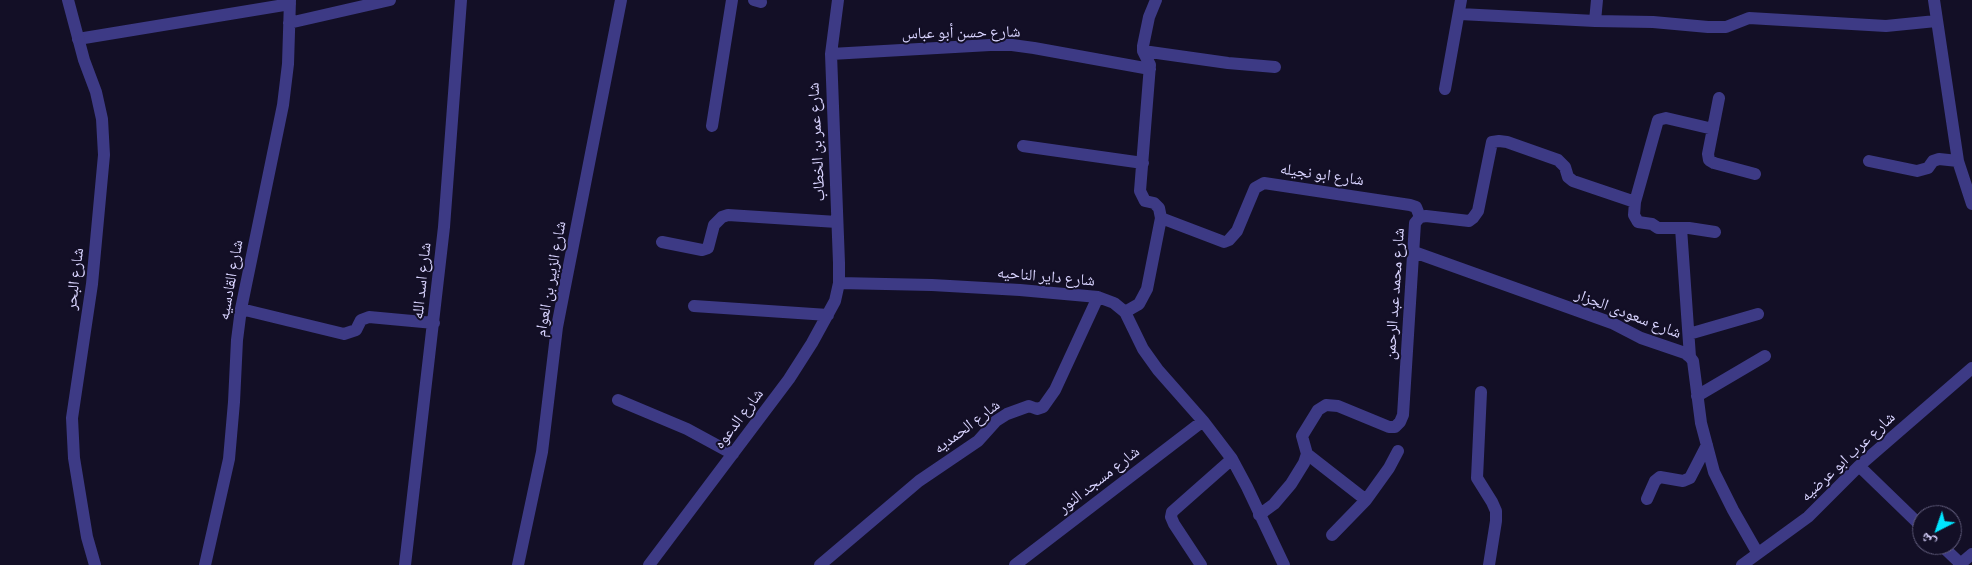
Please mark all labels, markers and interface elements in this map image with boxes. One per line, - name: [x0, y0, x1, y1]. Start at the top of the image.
- street label: شارع حسن أبو عباس: [901, 22, 1021, 44]
- street label: شارع عمر بن الخطاب: [804, 82, 830, 202]
- street label: شارع ابو نجيله: [1279, 160, 1365, 190]
- street label: شارع الزبير بن العوام: [531, 220, 571, 338]
- street label: شارع محمد عبد الرحمن: [1381, 227, 1409, 361]
- street label: شارع القادسيه: [214, 238, 248, 322]
- street label: شارع اسد الله: [408, 242, 436, 320]
- street label: شارع البحر: [62, 247, 88, 311]
- street label: شارع داير الناحيه: [996, 263, 1096, 291]
- street label: شارع سعودى الجزار: [1572, 285, 1684, 343]
- street label: شارع الدعوه: [710, 385, 768, 453]
- street label: شارع الحمديه: [930, 396, 1004, 458]
- street label: شارع عرب ابو عرضيه: [1797, 408, 1899, 506]
- street label: شارع مسجد النور: [1054, 442, 1144, 518]
- north arrow: [1912, 505, 1962, 555]
- text: ش: [1916, 529, 1939, 553]

